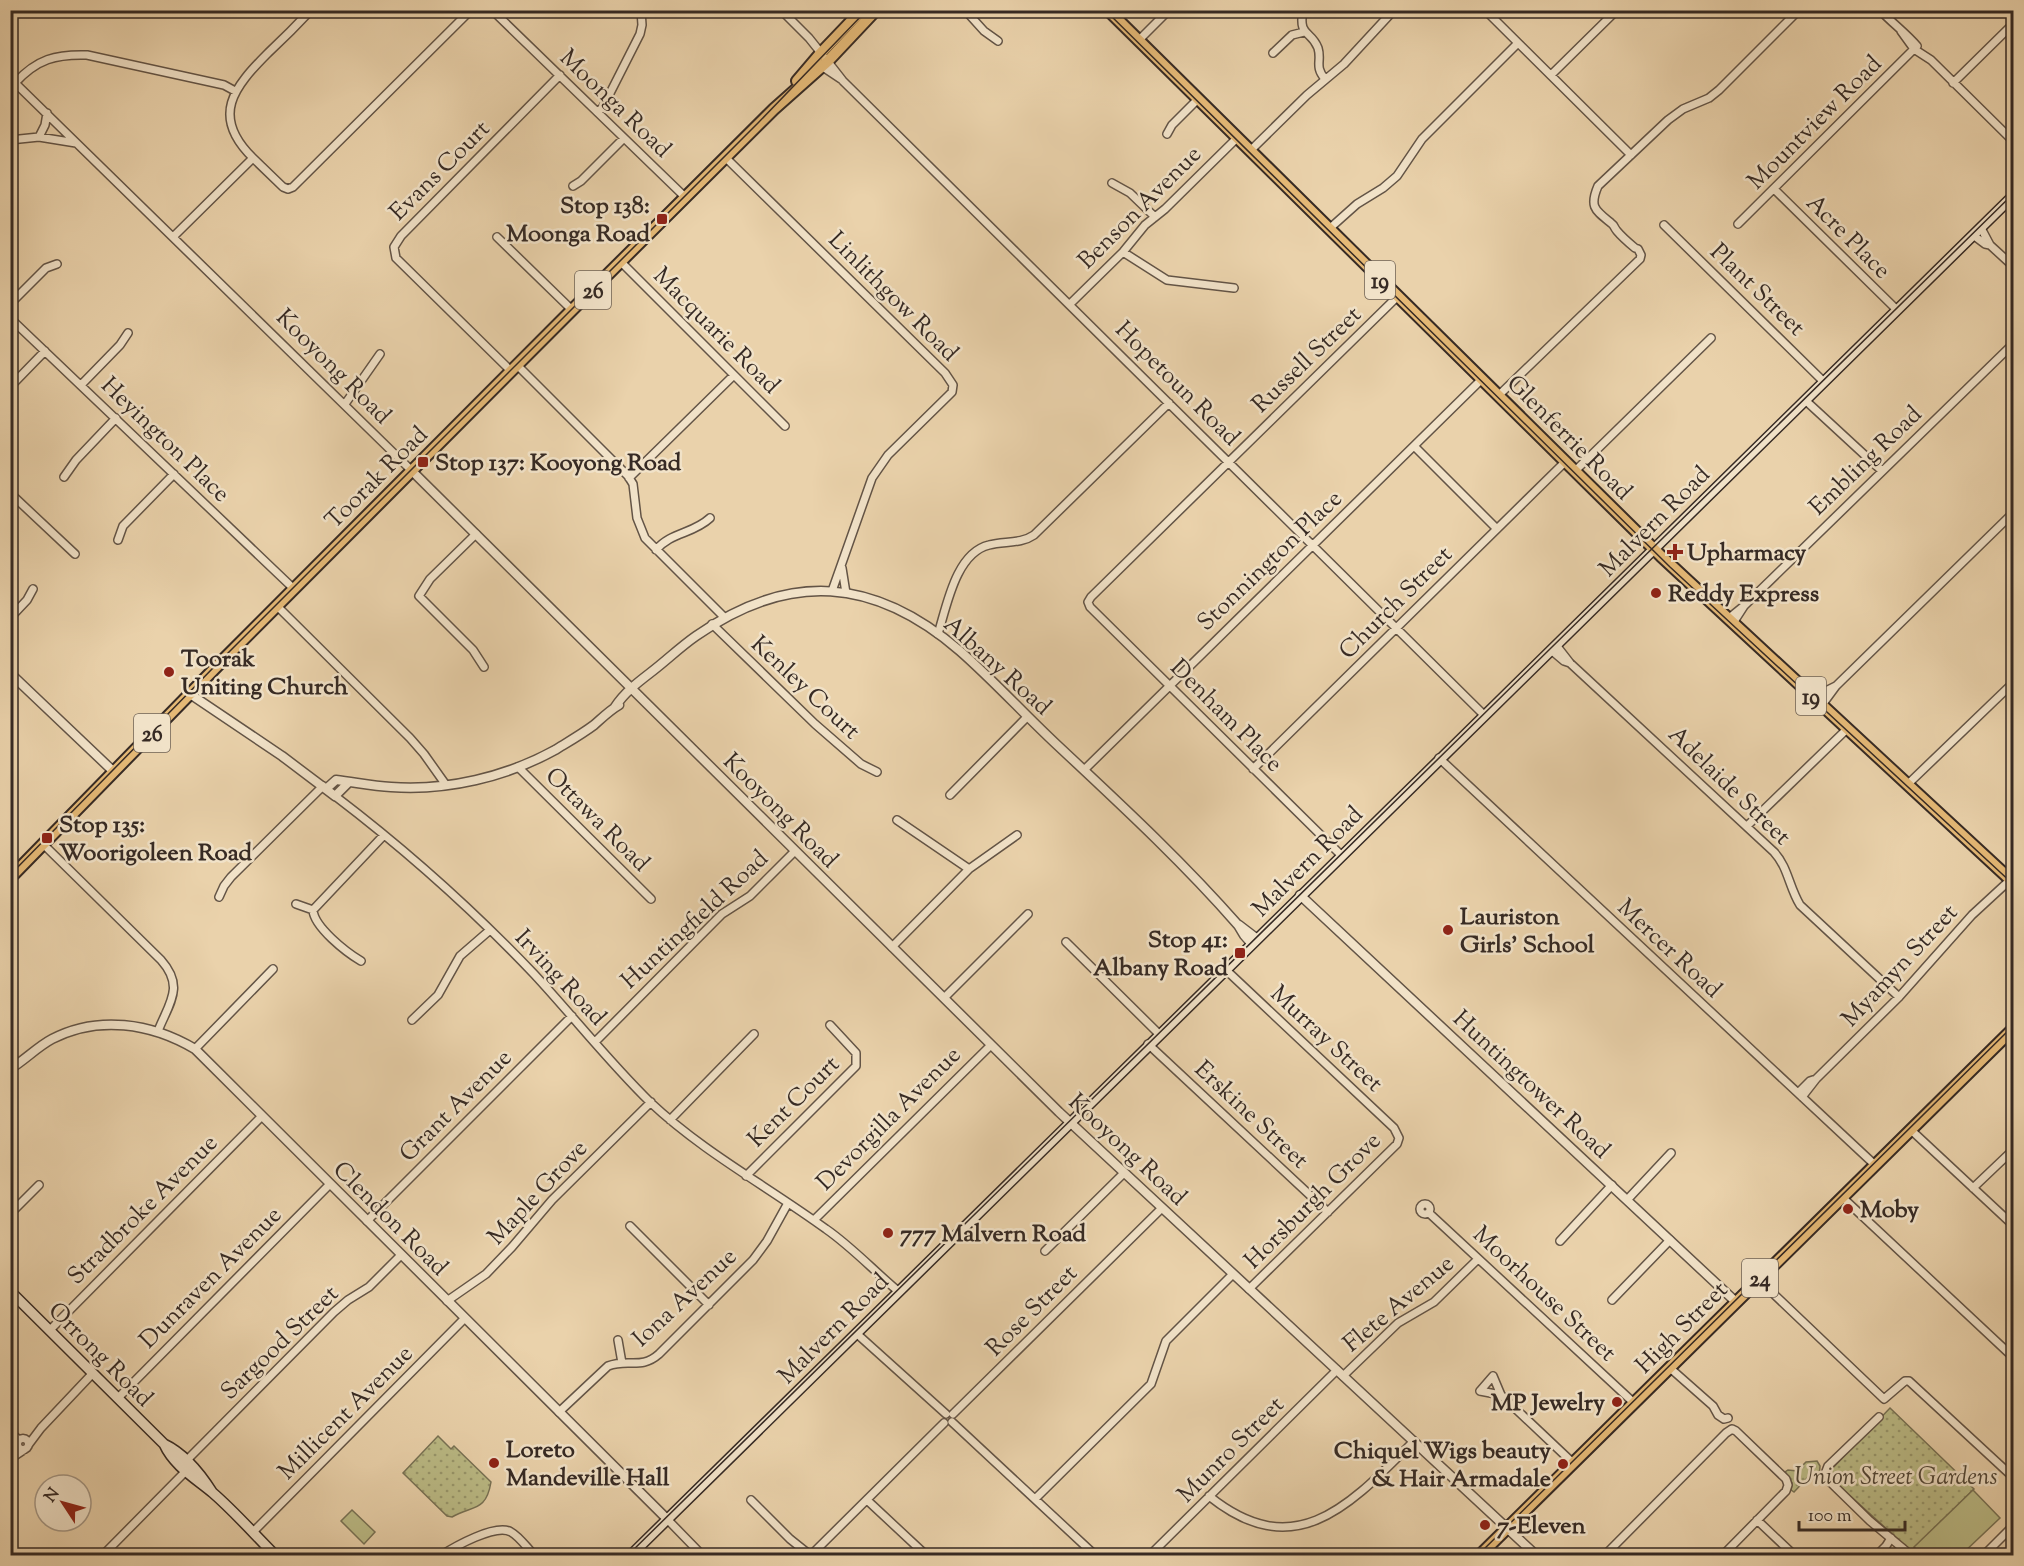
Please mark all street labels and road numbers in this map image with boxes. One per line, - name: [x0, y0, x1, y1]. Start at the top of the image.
- street label: Moonga Road: [551, 42, 678, 167]
- street label: Mountview Road: [1740, 48, 1891, 198]
- street label: Evans Court: [383, 114, 498, 229]
- street label: Benson Avenue: [1071, 139, 1210, 278]
- street label: Acre Place: [1798, 187, 1898, 287]
- street label: Linlithgow Road: [820, 225, 966, 371]
- street label: Plant Street: [1701, 236, 1812, 345]
- street label: Macquarie Road: [644, 260, 787, 403]
- road number: 19: [1365, 261, 1395, 299]
- road number: 26: [575, 271, 611, 309]
- street label: Russell Street: [1245, 299, 1370, 422]
- street label: Kooyong Road: [267, 302, 398, 433]
- street label: Hopetoun Road: [1106, 314, 1247, 455]
- street label: Glenferrie Road: [1498, 368, 1639, 509]
- street label: Heyington Place: [92, 370, 237, 511]
- street label: Embling Road: [1802, 398, 1931, 524]
- street label: Toorak Road: [318, 419, 437, 538]
- street label: Malvern Road: [1592, 459, 1719, 586]
- street label: Stonnington Place: [1190, 483, 1351, 640]
- street label: Church Street: [1332, 539, 1461, 668]
- street label: Albany Road: [935, 609, 1059, 725]
- street label: Kenley Court: [742, 629, 867, 748]
- street label: Denham Place: [1161, 652, 1290, 781]
- road number: 19: [1796, 677, 1826, 715]
- road number: 26: [134, 714, 170, 752]
- street label: Adelaide Street: [1660, 719, 1798, 854]
- street label: Kooyong Road: [714, 746, 845, 877]
- street label: Ottawa Road: [537, 760, 657, 881]
- street label: Malvern Road: [1245, 799, 1372, 926]
- street label: Huntingfield Road: [614, 843, 777, 998]
- street label: Mercer Road: [1609, 892, 1729, 1007]
- street label: Myamyn Street: [1834, 897, 1966, 1035]
- street label: Irving Road: [506, 923, 614, 1035]
- street label: Murray Street: [1262, 978, 1390, 1101]
- street label: Huntingtower Road: [1444, 1003, 1617, 1168]
- street label: Devorgilla Avenue: [809, 1039, 969, 1199]
- street label: Grant Avenue: [392, 1042, 520, 1170]
- street label: Kent Court: [741, 1049, 848, 1156]
- street label: Erskine Street: [1186, 1054, 1315, 1177]
- street label: Kooyong Road: [1060, 1086, 1194, 1215]
- street label: Horsburgh Grove: [1237, 1125, 1390, 1278]
- street label: Stradbroke Avenue: [61, 1128, 226, 1293]
- street label: Maple Grove: [481, 1133, 596, 1254]
- street label: Clendon Road: [324, 1154, 455, 1285]
- street label: Dunraven Avenue: [133, 1200, 290, 1357]
- street label: Moorhouse Street: [1464, 1219, 1623, 1370]
- street label: Iona Avenue: [626, 1241, 745, 1356]
- street label: Flete Avenue: [1336, 1248, 1462, 1361]
- street label: Rose Street: [979, 1258, 1086, 1365]
- road number: 24: [1742, 1259, 1778, 1297]
- street label: Malvern Road: [771, 1266, 898, 1393]
- street label: High Street: [1628, 1274, 1736, 1382]
- street label: Sargood Street: [214, 1278, 347, 1409]
- street label: Orrong Road: [39, 1295, 160, 1416]
- street label: Millicent Avenue: [271, 1338, 422, 1489]
- street label: Munro Street: [1170, 1389, 1292, 1511]

